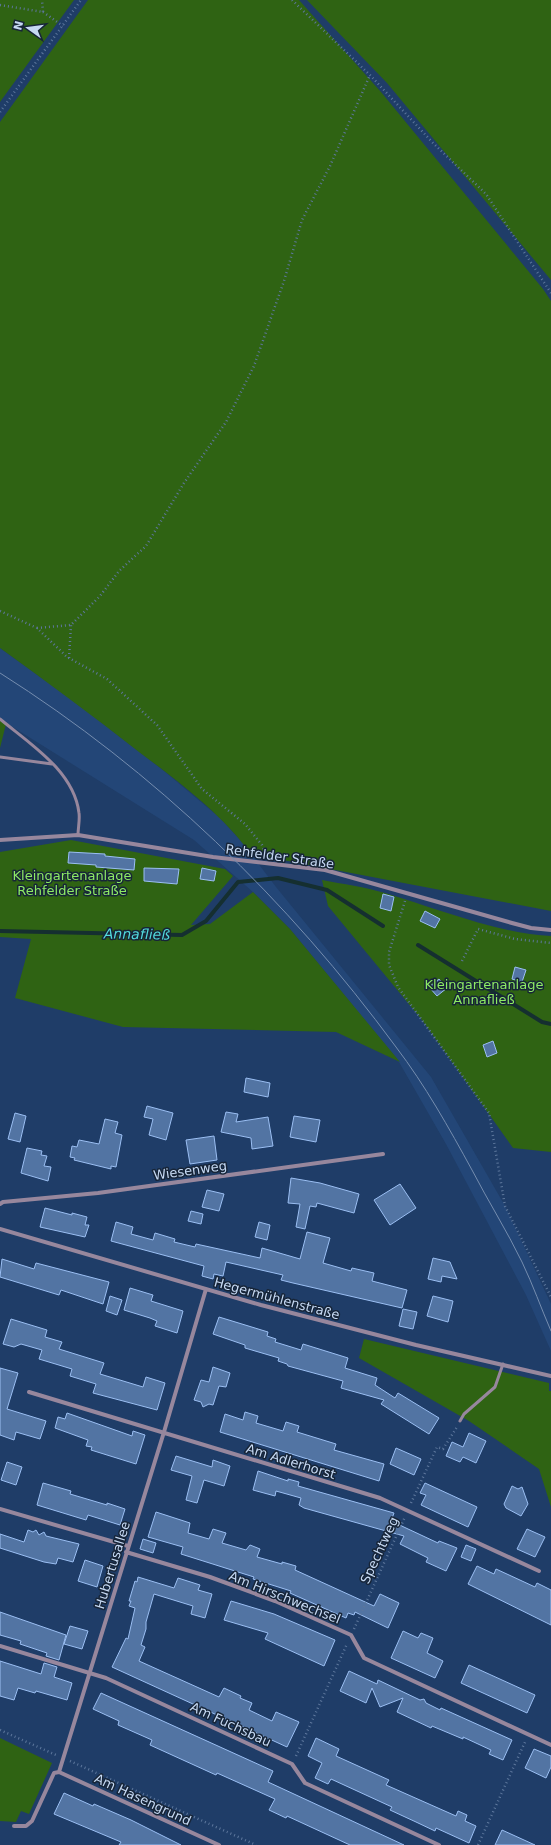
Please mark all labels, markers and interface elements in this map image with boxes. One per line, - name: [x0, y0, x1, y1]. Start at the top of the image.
- north arrow: [8, 8, 48, 48]
- text: N: [11, 20, 26, 32]
- street label: Rehfelder Straße: [225, 841, 335, 872]
- park label: Kleingartenanlage Rehfelder Straße: [13, 868, 131, 898]
- water label: Annafließ: [103, 925, 170, 943]
- park label: Kleingartenanlage Annafließ: [425, 977, 543, 1007]
- street label: Wiesenweg: [152, 1158, 228, 1183]
- street label: Hegermühlenstraße: [212, 1274, 341, 1322]
- street label: Am Adlerhorst: [244, 1441, 337, 1482]
- street label: Spechtweg: [357, 1514, 401, 1586]
- street label: Hubertusallee: [92, 1519, 133, 1611]
- street label: Am Hirschwechsel: [227, 1568, 343, 1627]
- street label: Am Fuchsbau: [188, 1699, 274, 1750]
- street label: Am Hasengrund: [92, 1771, 193, 1828]

